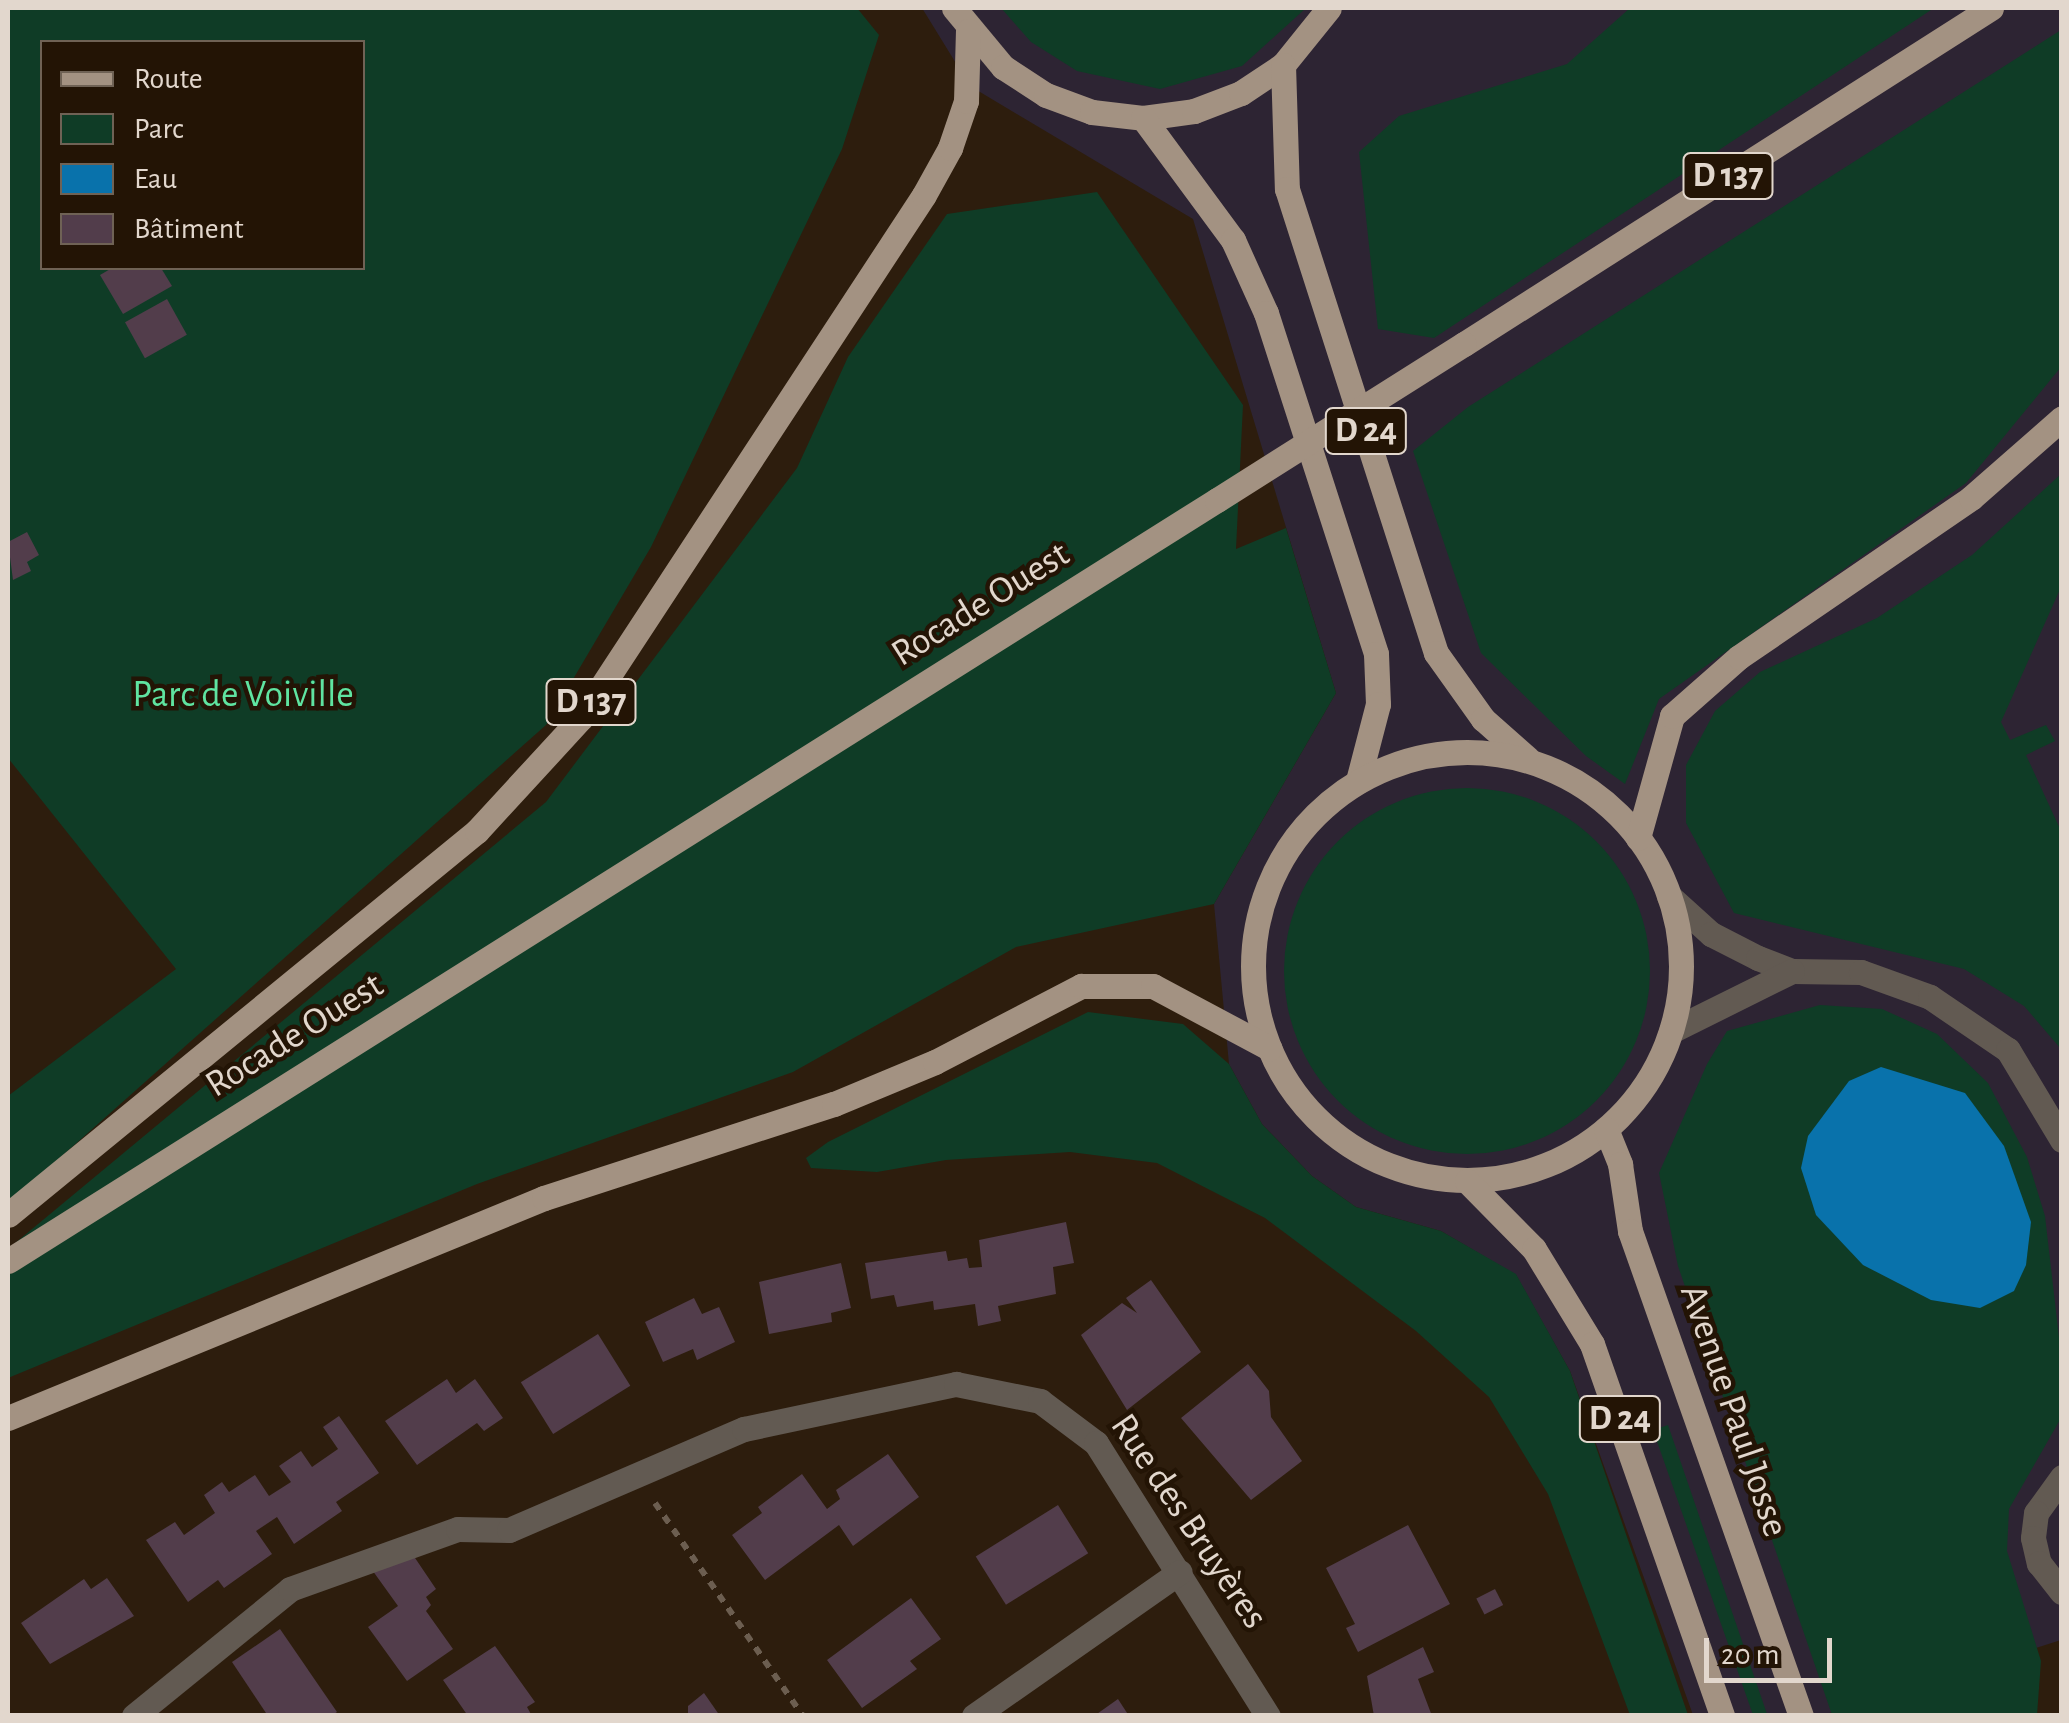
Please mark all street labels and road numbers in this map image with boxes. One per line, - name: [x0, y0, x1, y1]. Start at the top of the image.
- road number: D 137: [1680, 146, 1776, 206]
- road number: D 24: [1324, 401, 1408, 461]
- street label: Rocade Ouest: [884, 532, 1078, 678]
- road number: D 137: [544, 672, 638, 732]
- street label: Rocade Ouest: [198, 963, 392, 1109]
- street label: Avenue Paul Josse: [1669, 1279, 1797, 1543]
- road number: D 24: [1578, 1389, 1662, 1449]
- street label: Rue des Bruyères: [1099, 1406, 1277, 1638]

